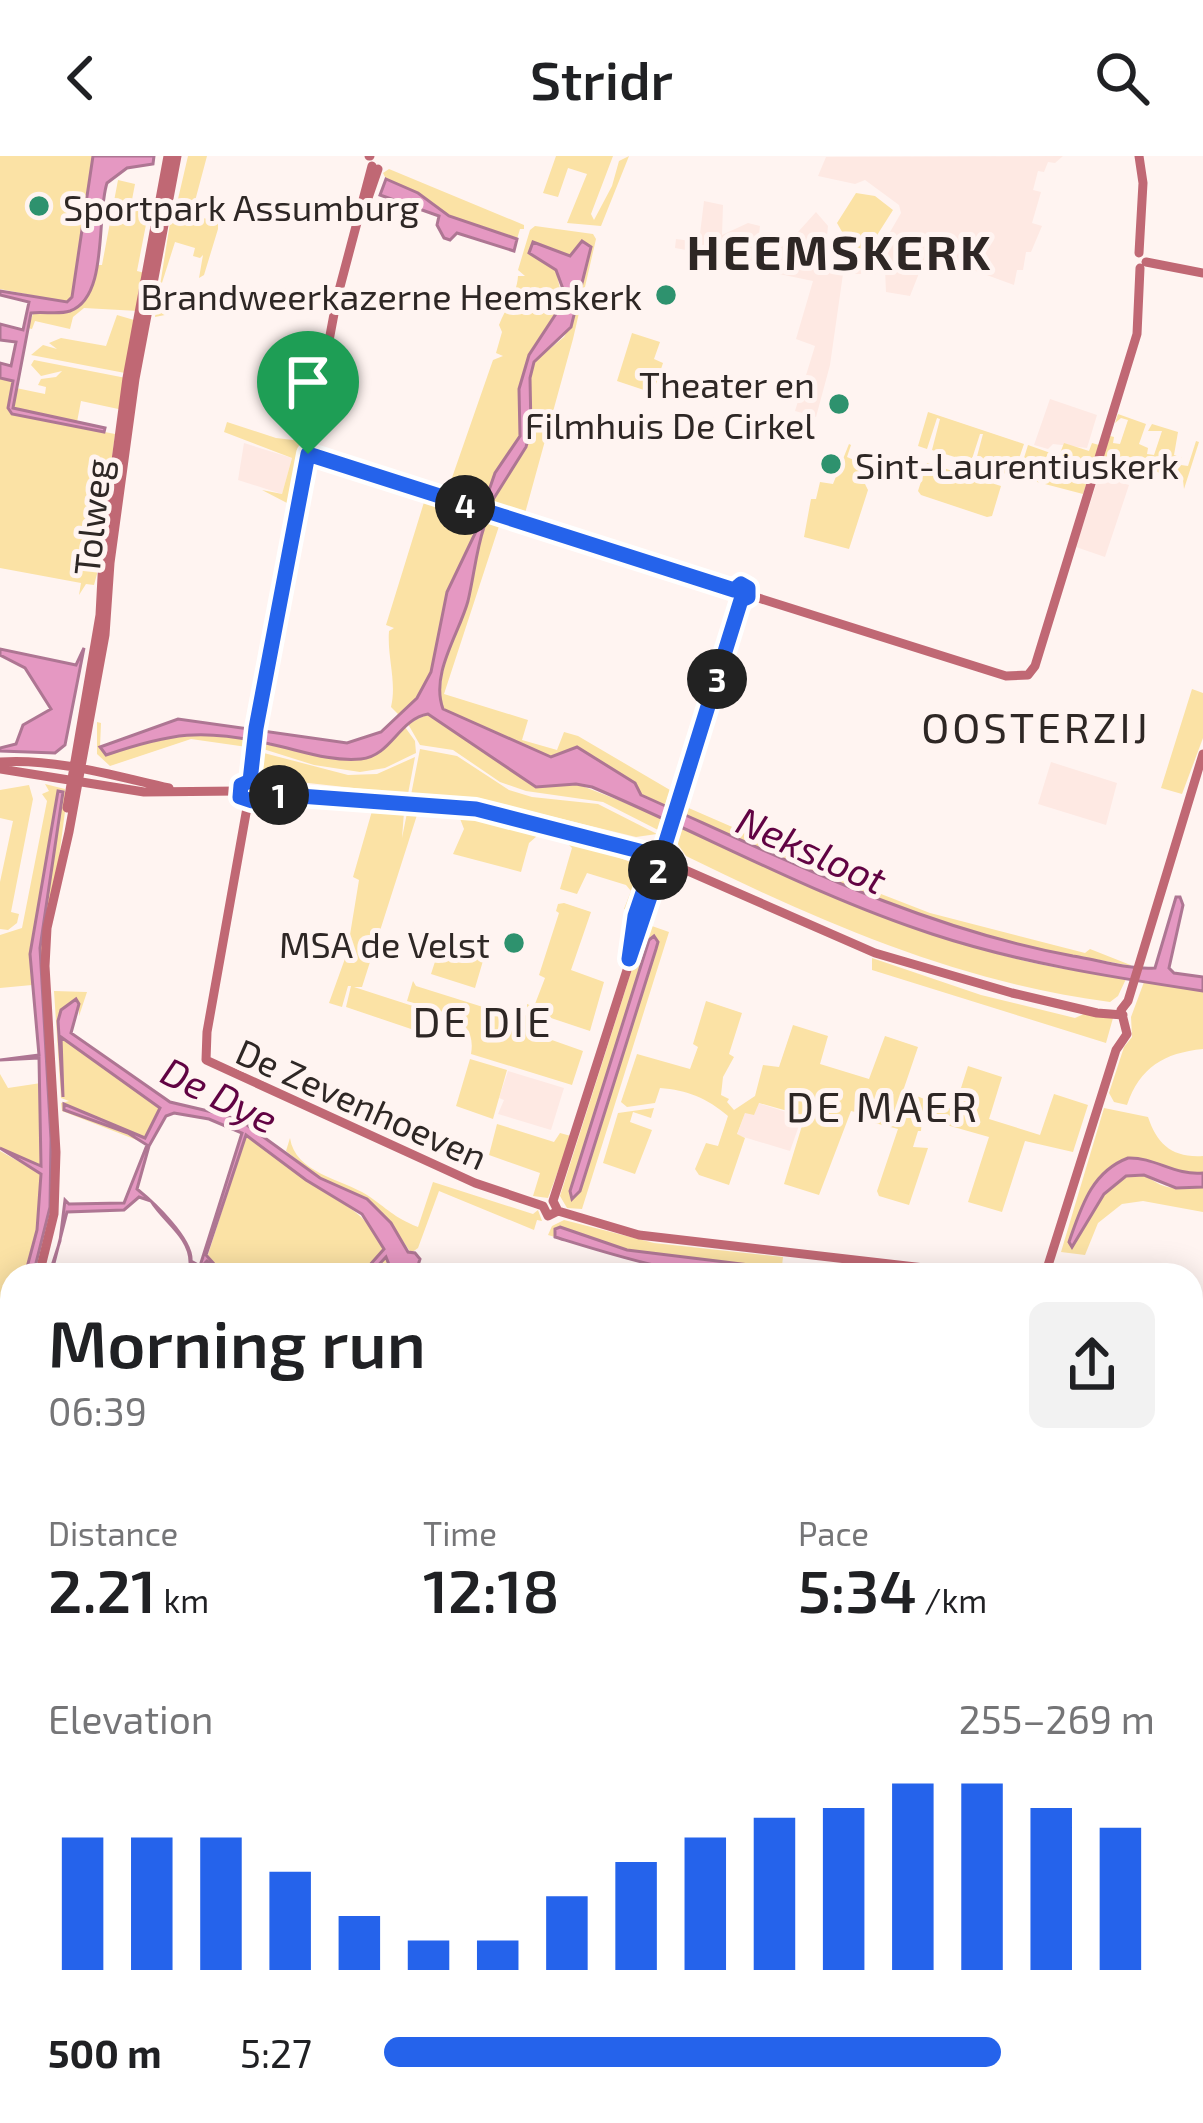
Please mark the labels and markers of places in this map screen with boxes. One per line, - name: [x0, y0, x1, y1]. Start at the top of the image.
- place label: Sportpark Assumburg: [63, 185, 419, 228]
- marker: Sportpark Assumburg: [26, 193, 52, 219]
- place label: Brandweerkazerne Heemskerk: [140, 274, 642, 317]
- marker: Brandweerkazerne Heemskerk: [653, 282, 679, 308]
- pin: [257, 331, 359, 454]
- place label: Theater en Filmhuis De Cirkel: [525, 362, 815, 446]
- marker: Theater en Filmhuis De Cirkel: [826, 391, 852, 417]
- place label: Sint-Laurentiuskerk: [855, 443, 1179, 486]
- marker: Sint-Laurentiuskerk: [818, 451, 844, 477]
- pin: 4: [435, 475, 495, 535]
- pin: 3: [687, 649, 747, 709]
- pin: 1: [249, 765, 309, 825]
- pin: 2: [628, 840, 688, 900]
- place label: MSA de Velst: [279, 922, 490, 965]
- marker: MSA de Velst: [501, 930, 527, 956]

